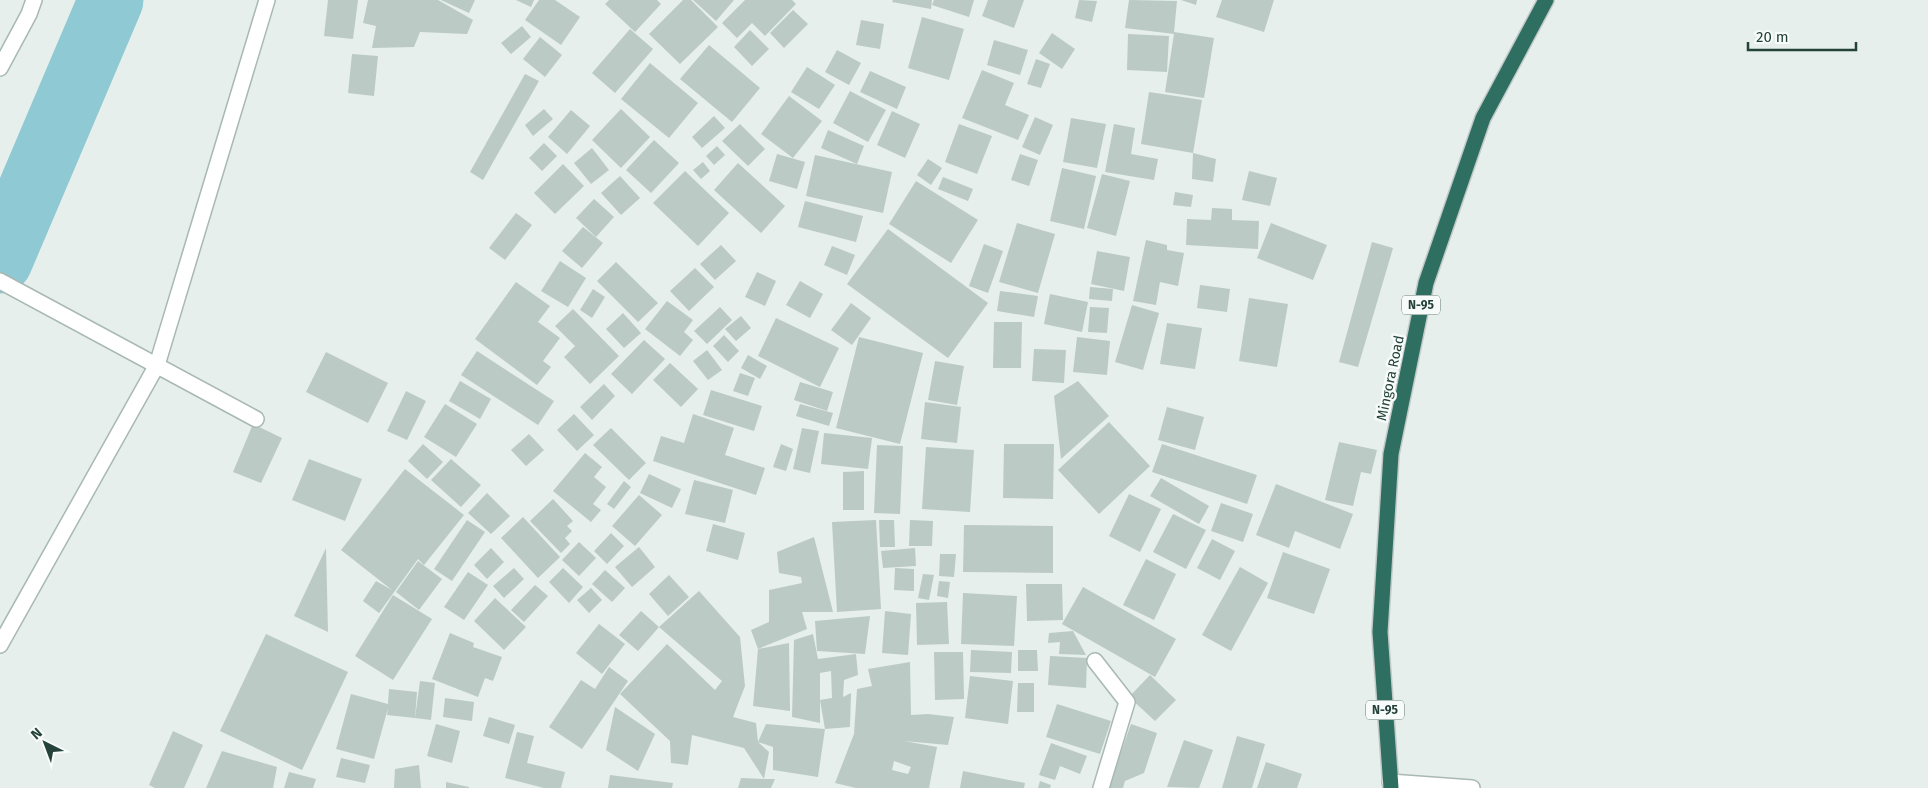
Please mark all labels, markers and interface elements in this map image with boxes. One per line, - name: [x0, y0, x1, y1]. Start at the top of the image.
- scale bar: [1748, 20, 1856, 52]
- text: 20 m: [1756, 28, 1789, 46]
- road number: N-95: [1402, 296, 1440, 314]
- street label: Mingora Road: [1373, 334, 1408, 422]
- road number: N-95: [1366, 700, 1404, 720]
- north arrow: [20, 718, 70, 768]
- text: N: [27, 724, 46, 743]

